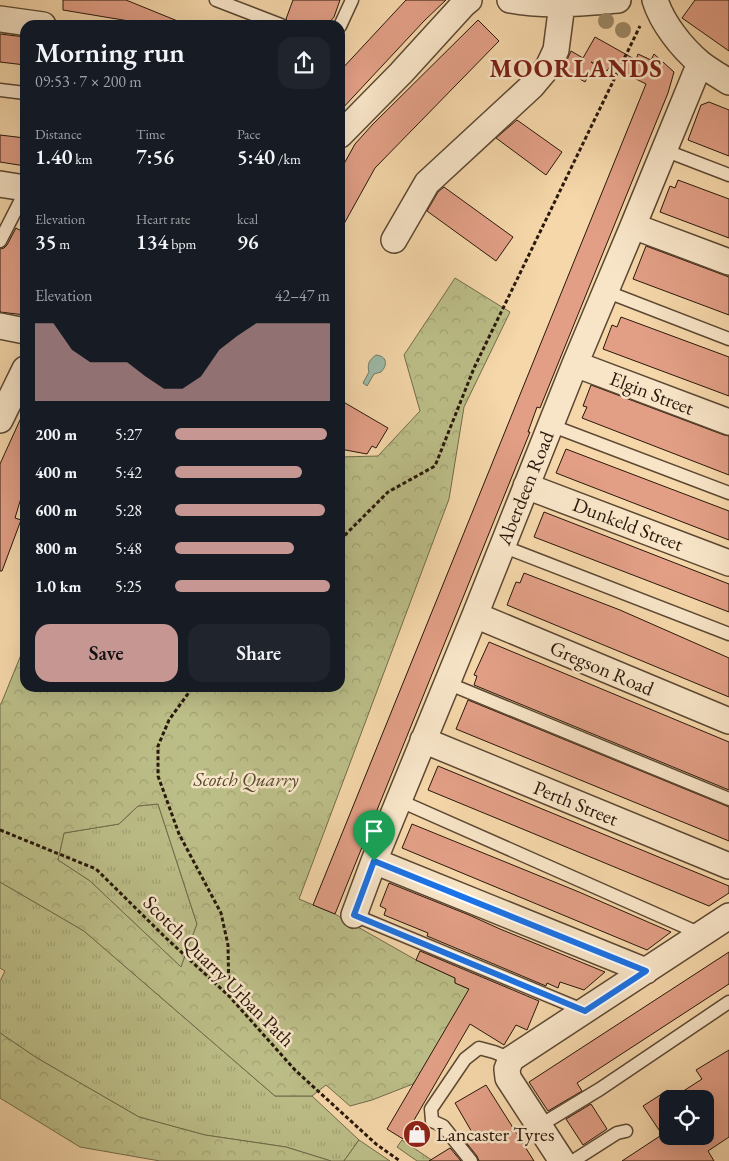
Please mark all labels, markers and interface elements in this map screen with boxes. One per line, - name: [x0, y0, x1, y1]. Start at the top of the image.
- text: Morning run: [35, 34, 185, 70]
- button: share: [278, 37, 330, 89]
- district label: MOORLANDS: [489, 52, 663, 84]
- text: 09:53 · 7 × 200 m: [35, 71, 142, 92]
- text: Distance: [35, 125, 82, 143]
- text: Time: [136, 125, 165, 143]
- text: Pace: [237, 125, 261, 143]
- text: 1.40: [35, 143, 72, 170]
- text: 7:56: [136, 143, 174, 170]
- text: 5:40: [237, 143, 275, 170]
- text: km: [72, 150, 93, 168]
- text: /km: [275, 150, 301, 168]
- text: Elevation: [35, 210, 85, 228]
- text: Heart rate: [136, 210, 190, 228]
- text: kcal: [237, 210, 258, 228]
- text: 35: [35, 228, 57, 255]
- text: 134: [136, 228, 168, 255]
- text: 96: [237, 228, 259, 255]
- text: m: [57, 235, 70, 253]
- text: bpm: [168, 235, 197, 253]
- text: Elevation: [35, 285, 93, 306]
- text: 42–47 m: [275, 285, 330, 306]
- street label: Elgin Street: [606, 365, 698, 421]
- text: 200 m: [35, 424, 77, 445]
- text: 5:27: [115, 424, 142, 445]
- street label: Aberdeen Road: [490, 426, 560, 550]
- text: 400 m: [35, 462, 77, 483]
- text: 5:42: [115, 462, 142, 483]
- street label: Dunkeld Street: [569, 491, 688, 557]
- text: 600 m: [35, 500, 77, 521]
- text: 5:28: [115, 500, 142, 521]
- text: 800 m: [35, 538, 77, 559]
- text: 5:48: [115, 538, 142, 559]
- text: 1.0 km: [35, 576, 81, 597]
- text: 5:25: [115, 576, 142, 597]
- button: Save: [35, 624, 178, 682]
- button: Share: [188, 624, 330, 682]
- street label: Gregson Road: [546, 634, 659, 702]
- park label: Scotch Quarry: [192, 766, 299, 792]
- street label: Perth Street: [530, 774, 623, 832]
- pin: [353, 810, 395, 861]
- icon: arrive: [360, 817, 388, 845]
- street label: Scotch Quarry Urban Path: [138, 890, 300, 1052]
- map controls: [659, 1090, 714, 1145]
- button: locate: [659, 1090, 714, 1145]
- shop icon: Lancaster Tyres: [402, 1119, 432, 1149]
- place label: Lancaster Tyres: [436, 1121, 554, 1147]

